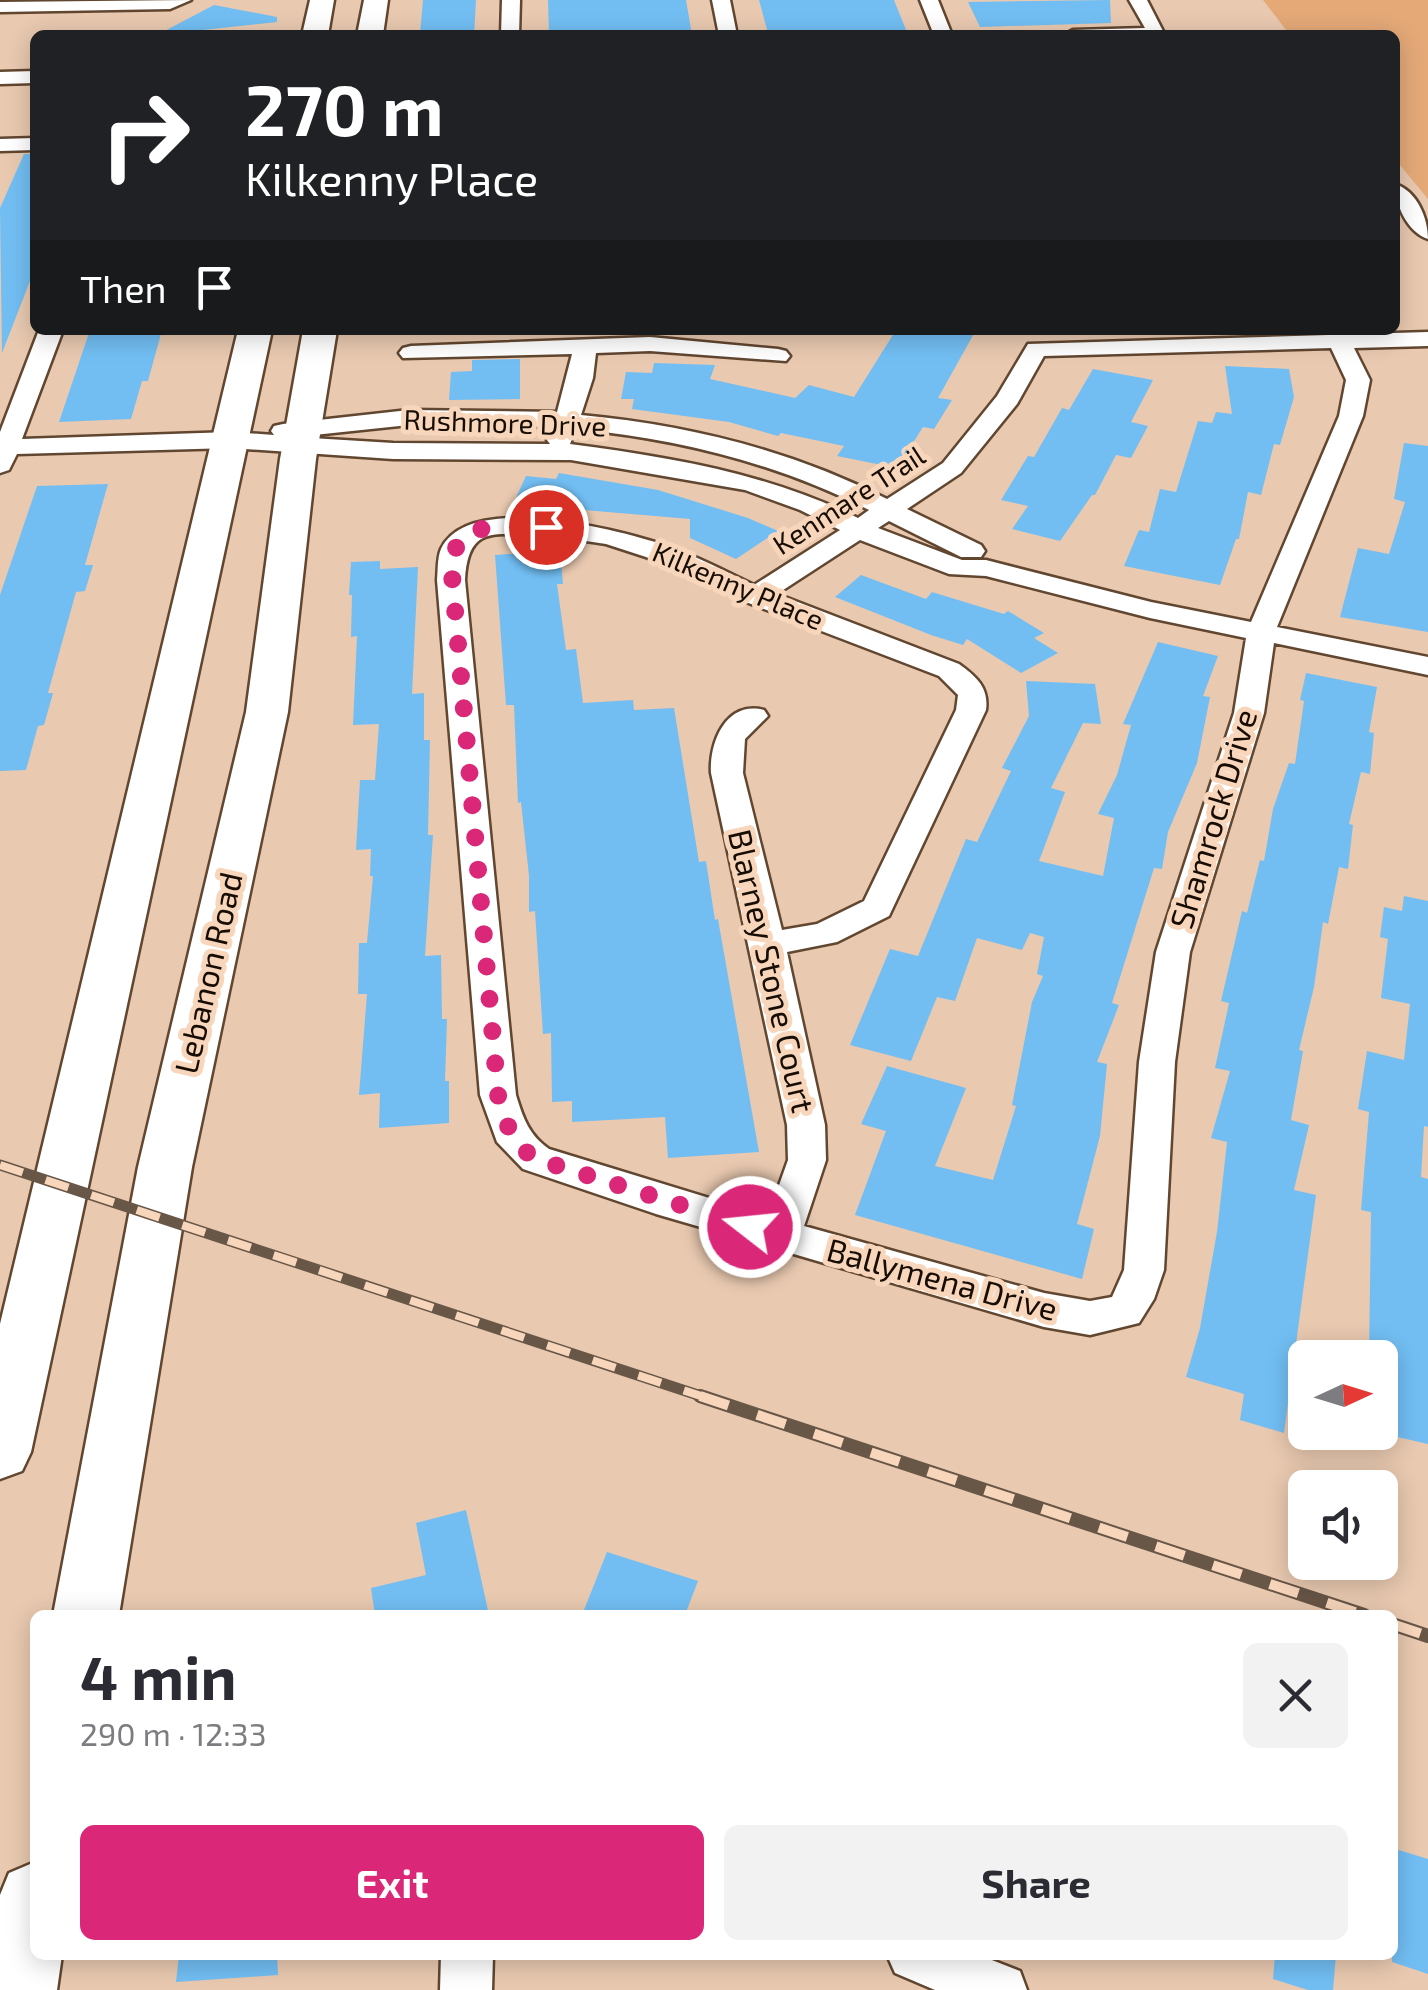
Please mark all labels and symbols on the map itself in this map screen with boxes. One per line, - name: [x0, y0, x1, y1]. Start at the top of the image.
- street label: Rushmore Drive: [403, 401, 607, 443]
- street label: Kenmare Trail: [766, 437, 931, 561]
- pin: [504, 485, 589, 570]
- street label: Kilkenny Place: [648, 534, 829, 636]
- street label: Shamrock Drive: [1161, 704, 1264, 933]
- street label: Blarney Stone Court: [722, 825, 824, 1116]
- street label: Lebanon Road: [165, 868, 249, 1077]
- position arrow: [698, 1175, 802, 1279]
- street label: Ballymena Drive: [823, 1229, 1062, 1327]
- north arrow: [1288, 1340, 1398, 1450]

